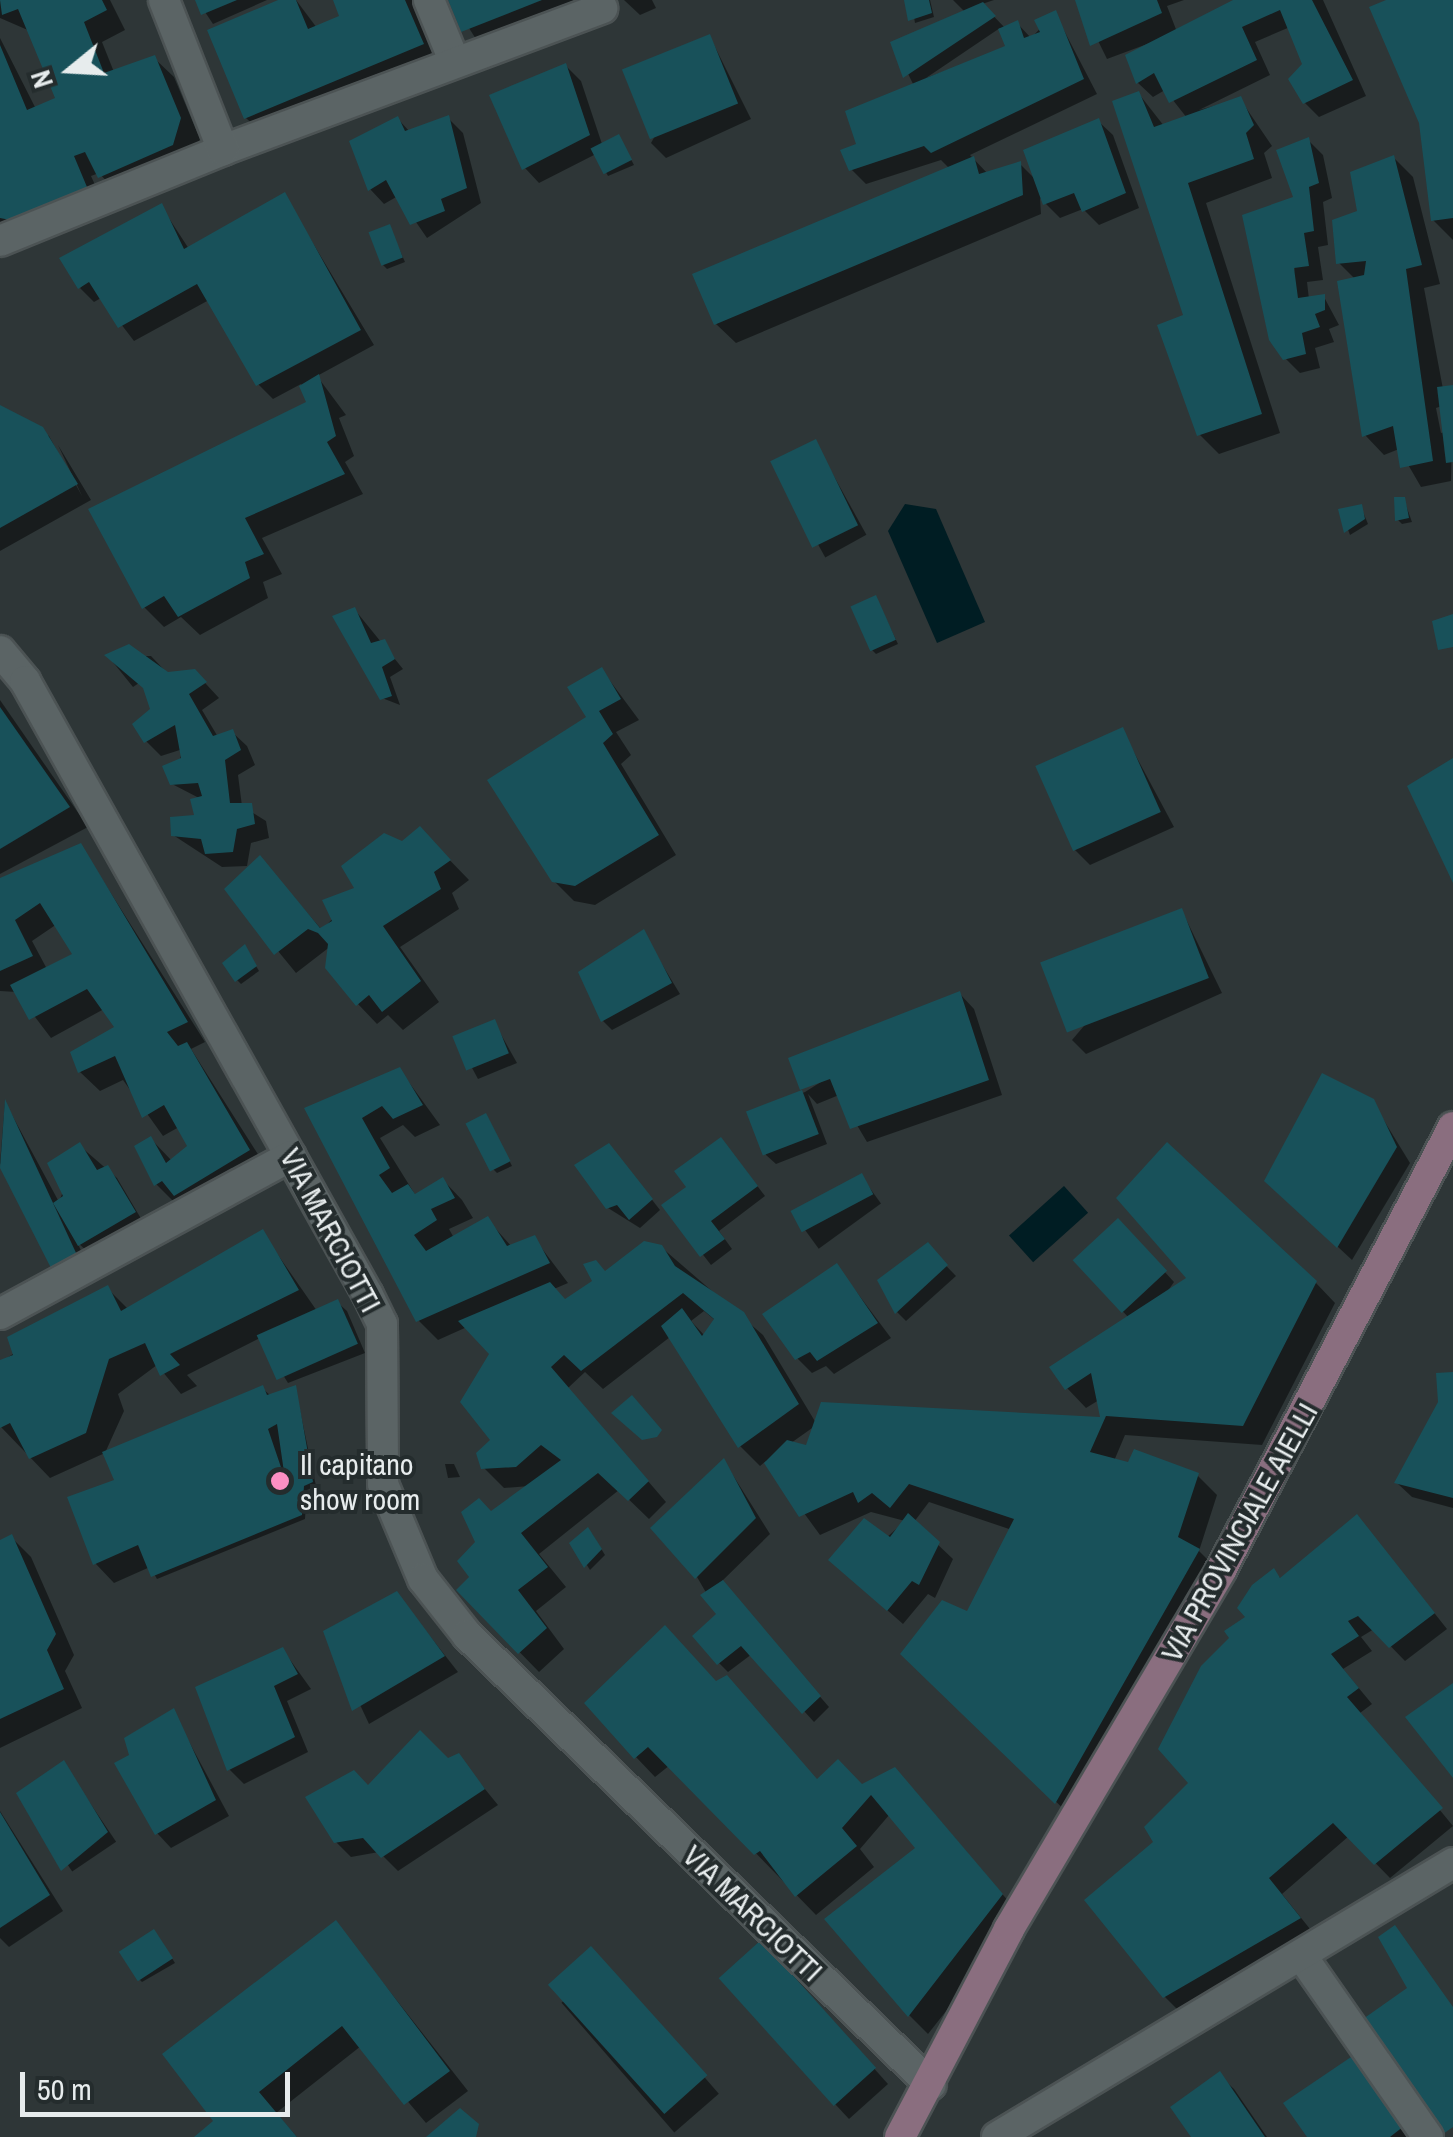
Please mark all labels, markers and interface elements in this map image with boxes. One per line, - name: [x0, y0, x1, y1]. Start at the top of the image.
- north arrow: [20, 20, 120, 120]
- text: N: [21, 66, 62, 93]
- street label: VIA MARCIOTTI: [272, 1141, 390, 1319]
- street label: VIA PROVINCIALE AIELLI: [1152, 1395, 1326, 1669]
- place label: Il capitano show room: [300, 1446, 420, 1516]
- marker: Il capitano show room: [269, 1470, 291, 1492]
- street label: VIA MARCIOTTI: [675, 1837, 831, 1989]
- scale bar: [25, 2052, 295, 2114]
- text: 50 m: [37, 2069, 92, 2109]

